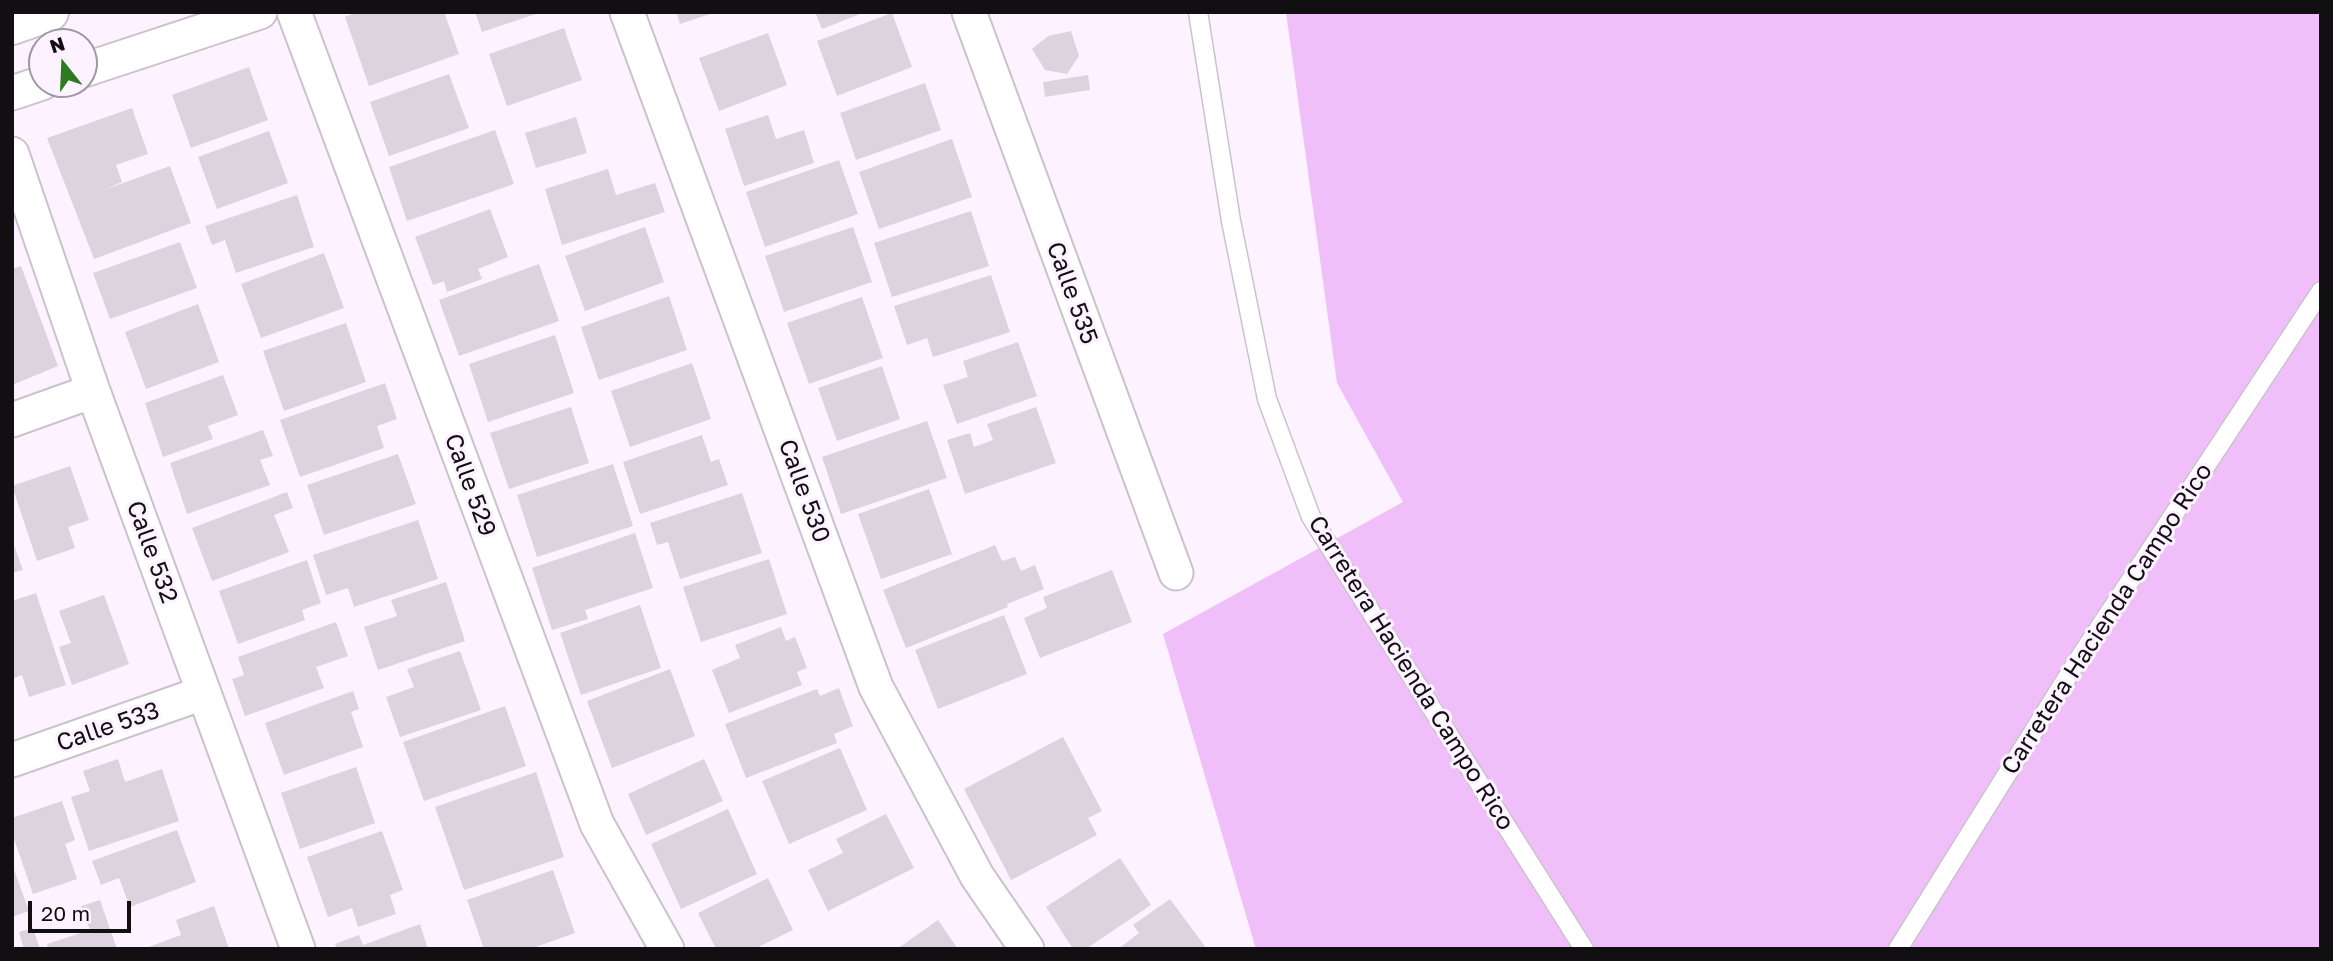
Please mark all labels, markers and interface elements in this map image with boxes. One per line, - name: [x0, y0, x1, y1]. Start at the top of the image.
- north arrow: [28, 28, 98, 98]
- text: N: [47, 31, 67, 58]
- street label: Calle 535: [1040, 238, 1104, 348]
- street label: Calle 529: [438, 430, 502, 540]
- street label: Calle 530: [772, 435, 836, 547]
- street label: Carretera Hacienda Campo Rico: [1995, 458, 2219, 780]
- street label: Calle 532: [120, 497, 184, 607]
- street label: Carretera Hacienda Campo Rico: [1302, 510, 1520, 836]
- street label: Calle 533: [53, 696, 163, 758]
- scale bar: [32, 888, 135, 932]
- text: 20 m: [41, 900, 90, 926]

